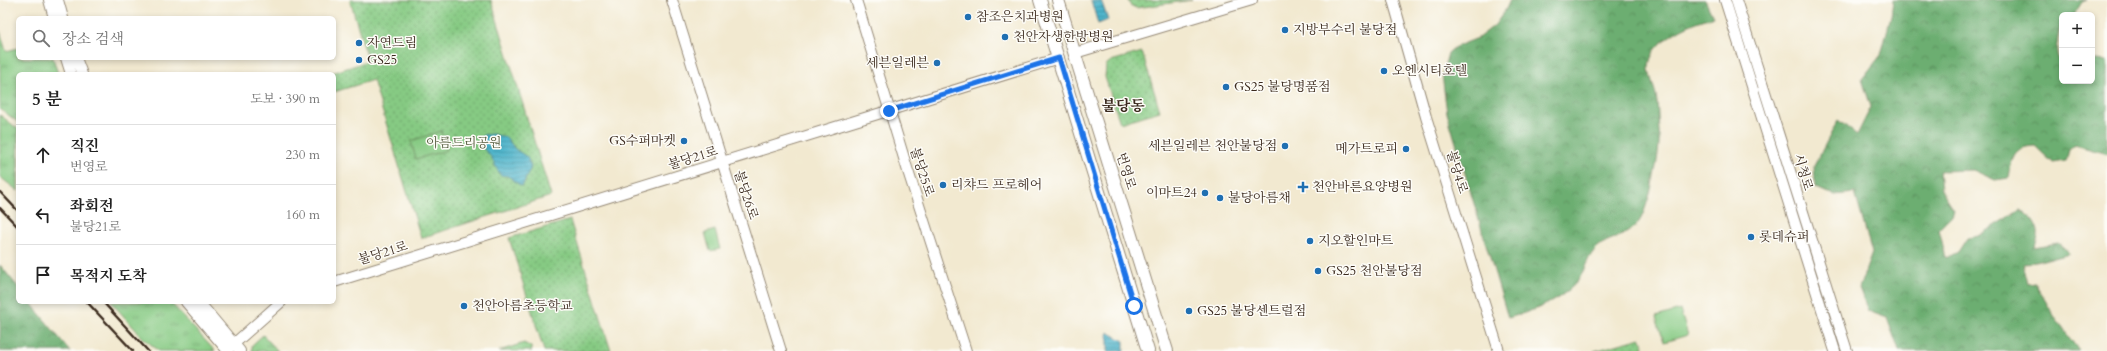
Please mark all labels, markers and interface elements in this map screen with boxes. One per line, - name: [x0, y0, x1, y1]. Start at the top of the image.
- place label: 참조은치과병원: [976, 8, 1064, 26]
- marker: 참조은치과병원: [963, 12, 973, 22]
- map controls: [2059, 12, 2095, 84]
- button: +: [2059, 12, 2095, 48]
- search box: [16, 16, 336, 60]
- place label: 지방부수리 불당점: [1293, 21, 1397, 39]
- marker: 지방부수리 불당점: [1280, 25, 1290, 35]
- icon: search: [30, 27, 52, 49]
- place label: 천안자생한방병원: [1013, 28, 1113, 46]
- text: 장소 검색: [62, 29, 124, 49]
- marker: 천안자생한방병원: [1000, 32, 1010, 42]
- place label: 자연드림: [367, 34, 417, 52]
- marker: 자연드림: [354, 38, 364, 48]
- button: −: [2059, 48, 2095, 84]
- place label: GS25: [367, 51, 397, 69]
- place label: 세븐일레븐: [866, 54, 929, 72]
- marker: GS25: [354, 55, 364, 65]
- marker: 세븐일레븐: [932, 58, 942, 68]
- place label: 오엔시티호텔: [1392, 62, 1467, 80]
- marker: 오엔시티호텔: [1379, 66, 1389, 76]
- place label: GS25 불당명품점: [1234, 78, 1330, 96]
- marker: GS25 불당명품점: [1221, 82, 1231, 92]
- text: 5 분: [32, 88, 62, 111]
- text: 도보 · 390 m: [250, 90, 320, 108]
- district label: 불당동: [1101, 96, 1145, 116]
- route end: [880, 102, 898, 120]
- place label: GS수퍼마켓: [609, 132, 676, 150]
- park label: 아름드리공원: [426, 134, 502, 152]
- text: 직진: [70, 136, 99, 156]
- marker: GS수퍼마켓: [679, 136, 689, 146]
- place label: 세븐일레븐 천안불당점: [1148, 137, 1277, 155]
- place label: 메가트로피: [1335, 140, 1398, 158]
- marker: 세븐일레븐 천안불당점: [1280, 141, 1290, 151]
- street label: 불당21로: [666, 142, 720, 174]
- icon: ahead: [32, 144, 54, 166]
- marker: 메가트로피: [1401, 144, 1411, 154]
- street label: 불당25로: [906, 145, 939, 199]
- text: 230 m: [286, 146, 320, 164]
- street label: 불당4로: [1442, 148, 1472, 196]
- street label: 번영로: [1112, 150, 1140, 192]
- street label: 시청로: [1789, 151, 1817, 193]
- text: 번영로: [70, 158, 108, 176]
- street label: 불당26로: [730, 168, 763, 222]
- place label: 리챠드 프로헤어: [951, 176, 1042, 194]
- place label: 천안바른요양병원: [1312, 178, 1412, 196]
- marker: 리챠드 프로헤어: [938, 180, 948, 190]
- marker: 천안바른요양병원: [1297, 181, 1309, 193]
- place label: 이마트24: [1146, 184, 1197, 202]
- marker: 이마트24: [1200, 188, 1210, 198]
- place label: 불당아름채: [1228, 189, 1291, 207]
- marker: 불당아름채: [1215, 193, 1225, 203]
- text: 좌회전: [70, 196, 113, 216]
- icon: left: [32, 204, 54, 226]
- text: 160 m: [286, 206, 320, 224]
- text: 불당21로: [70, 218, 121, 236]
- place label: 롯데슈퍼: [1759, 228, 1809, 246]
- place label: 지오할인마트: [1318, 232, 1394, 250]
- marker: 롯데슈퍼: [1746, 232, 1756, 242]
- marker: 지오할인마트: [1305, 236, 1315, 246]
- street label: 불당21로: [356, 237, 410, 269]
- place label: GS25 천안불당점: [1326, 262, 1422, 280]
- icon: arrive: [32, 264, 54, 286]
- text: 목적지 도착: [70, 266, 146, 286]
- marker: GS25 천안불당점: [1313, 266, 1323, 276]
- place label: 천안아름초등학교: [472, 297, 573, 315]
- route start: [1125, 297, 1143, 315]
- marker: 천안아름초등학교: [459, 301, 469, 311]
- place label: GS25 불당센트럴점: [1197, 302, 1306, 320]
- marker: GS25 불당센트럴점: [1184, 306, 1194, 316]

